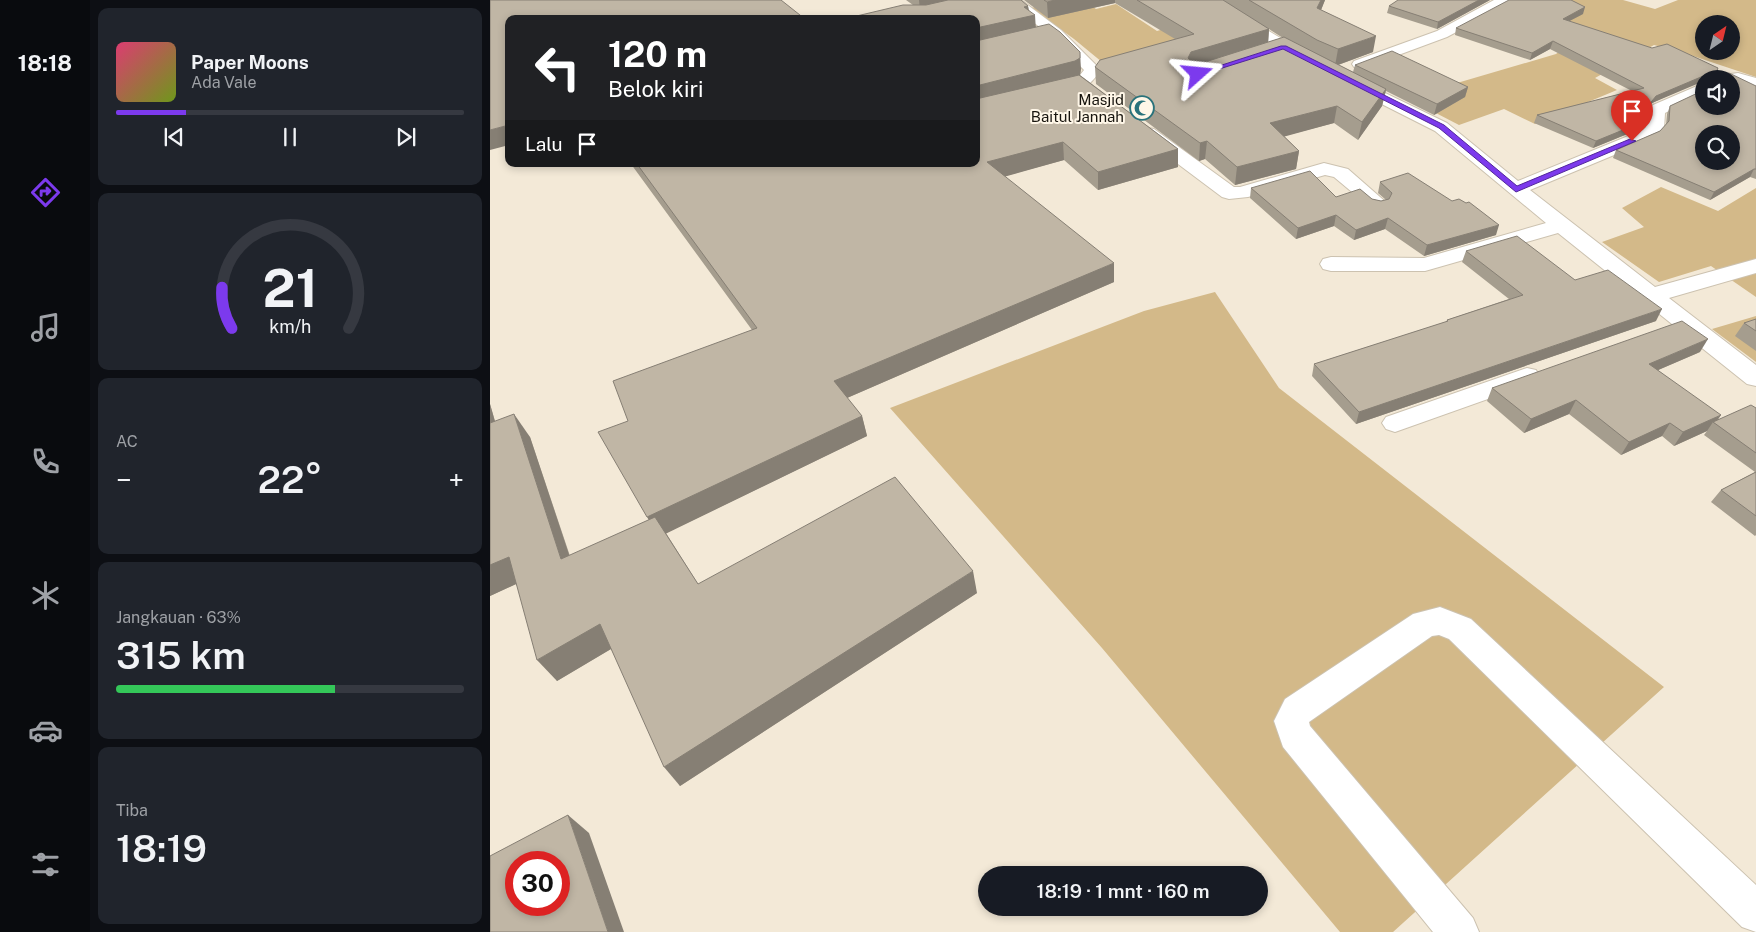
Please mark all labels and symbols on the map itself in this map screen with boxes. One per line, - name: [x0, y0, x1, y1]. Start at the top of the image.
- north arrow: [1695, 15, 1740, 60]
- position arrow: [1171, 47, 1223, 99]
- pin: [1611, 90, 1653, 141]
- place label: Masjid Baitul Jannah: [1031, 91, 1124, 125]
- mosque icon: Masjid Baitul Jannah: [1129, 95, 1155, 121]
- speed limit sign: 30: [505, 851, 570, 916]

